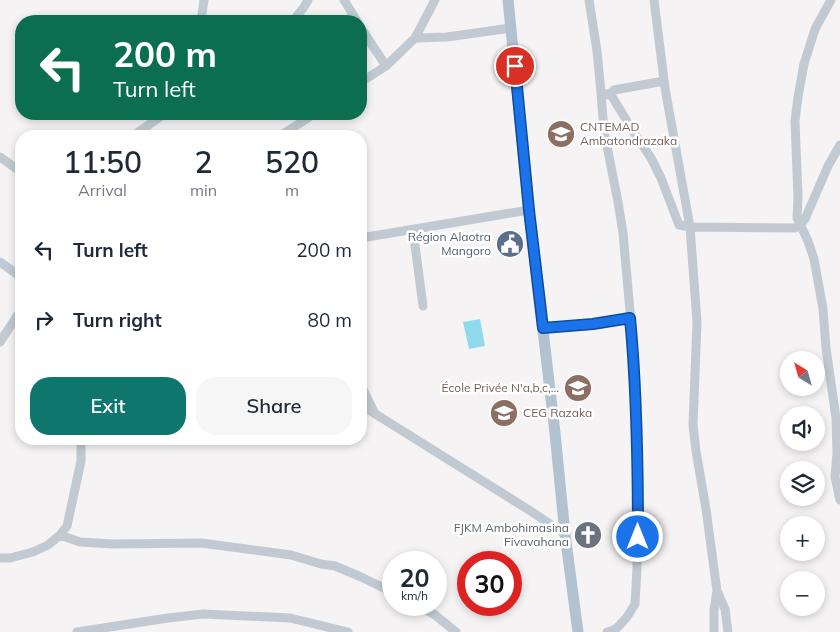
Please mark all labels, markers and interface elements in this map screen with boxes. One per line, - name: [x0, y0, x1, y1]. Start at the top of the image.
- text: 200 m: [113, 32, 217, 76]
- icon: left: [30, 35, 95, 100]
- pin: [494, 45, 536, 87]
- icon: arrive: [501, 52, 529, 80]
- text: Turn left: [113, 75, 196, 103]
- school or university icon: CNTEMAD Ambatondrazaka: [546, 119, 576, 149]
- place label: CNTEMAD Ambatondrazaka: [580, 119, 677, 148]
- text: 11:50: [63, 143, 142, 181]
- text: 2: [195, 143, 213, 181]
- text: 520: [265, 143, 319, 181]
- text: Arrival: [78, 180, 127, 200]
- text: min: [190, 180, 217, 200]
- text: m: [285, 180, 299, 200]
- place label: Région Alaotra Mangoro: [408, 229, 491, 258]
- public building icon: Région Alaotra Mangoro: [495, 229, 525, 259]
- icon: left: [30, 236, 58, 264]
- text: Turn left: [73, 238, 148, 262]
- text: 200 m: [296, 238, 352, 262]
- icon: right: [30, 306, 58, 334]
- text: Turn right: [73, 308, 162, 332]
- text: 80 m: [308, 308, 352, 332]
- north arrow: [780, 351, 825, 396]
- map controls: [780, 351, 825, 616]
- school or university icon: École Privée N'a,b,c,...: [563, 373, 593, 403]
- button: Exit: [30, 377, 186, 435]
- button: Share: [196, 377, 352, 435]
- place label: École Privée N'a,b,c,...: [441, 380, 559, 395]
- school or university icon: CEG Razaka: [489, 398, 519, 428]
- place label: CEG Razaka: [523, 405, 592, 420]
- button: sound: [780, 406, 825, 451]
- button: layers: [780, 461, 825, 506]
- position arrow: [611, 510, 663, 562]
- button: +: [780, 516, 825, 561]
- place label: FJKM Ambohimasina Fivavahana: [454, 520, 569, 549]
- church icon: FJKM Ambohimasina Fivavahana: [573, 520, 603, 550]
- speed limit sign: 30: [457, 551, 522, 616]
- text: 20: [399, 562, 430, 593]
- button: −: [780, 571, 825, 616]
- text: km/h: [401, 588, 428, 603]

